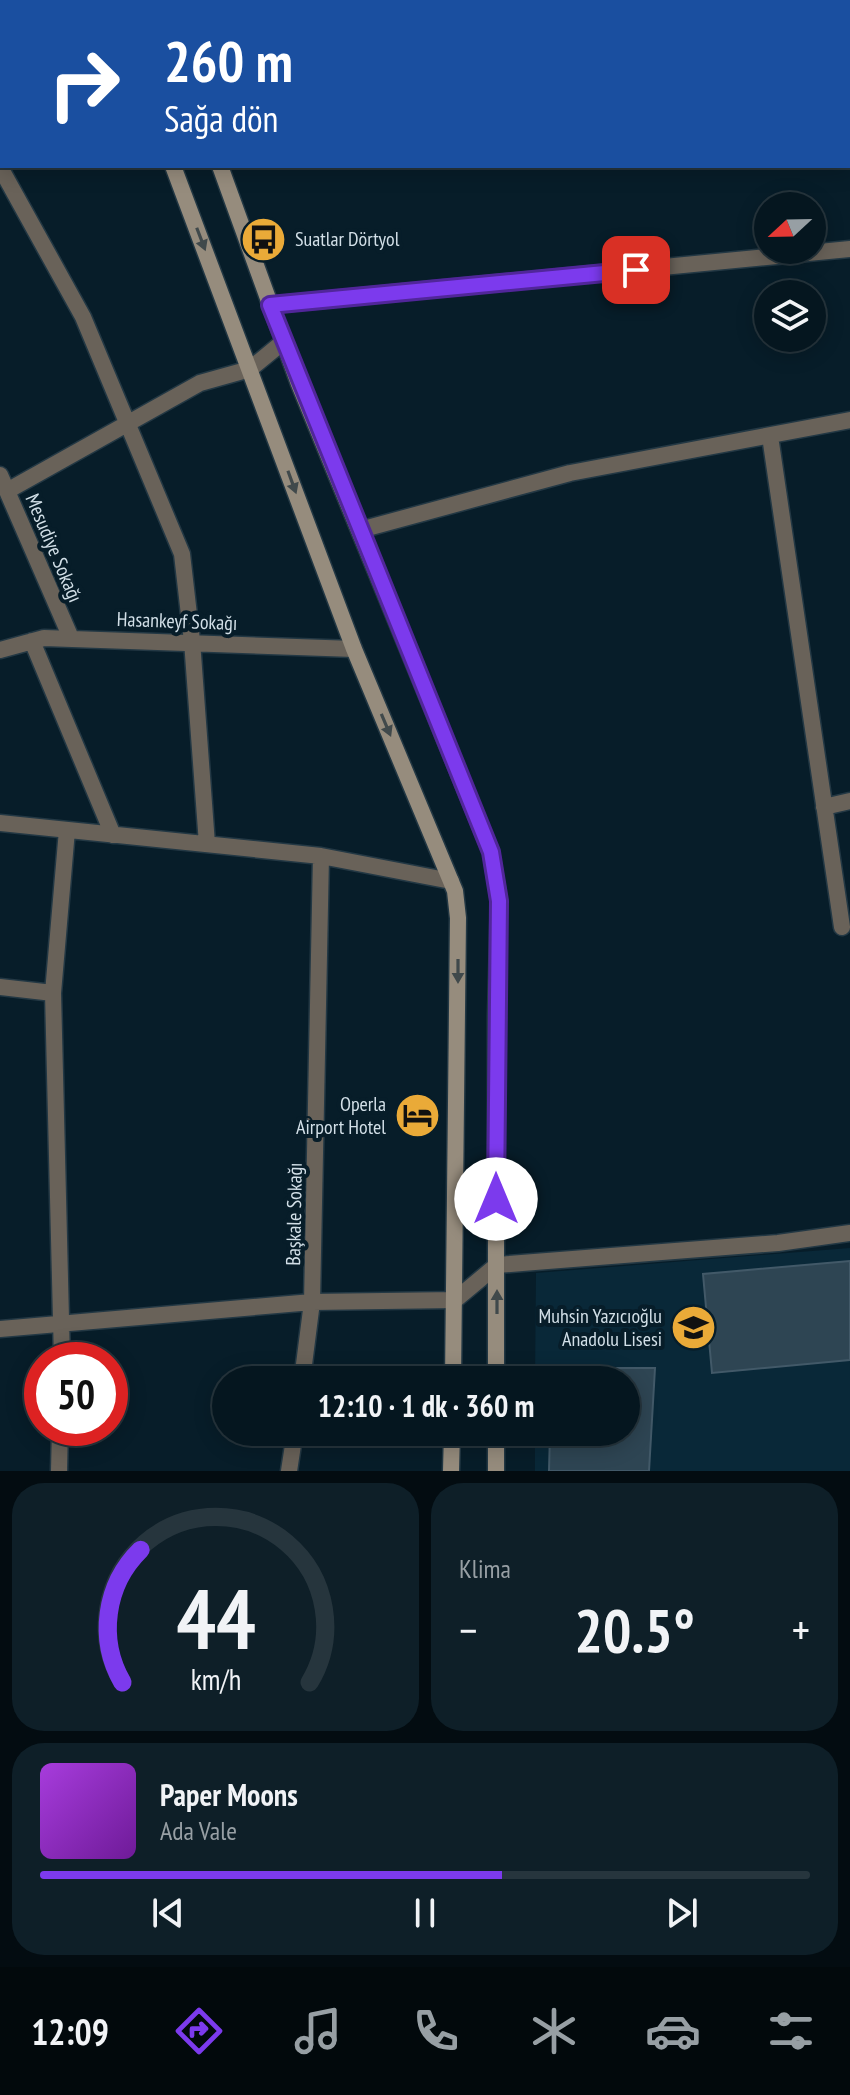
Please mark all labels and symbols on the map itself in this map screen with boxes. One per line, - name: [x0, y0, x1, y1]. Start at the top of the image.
- north arrow: [754, 192, 826, 264]
- bus stop icon: Suatlar Dörtyol: [240, 215, 288, 263]
- place label: Suatlar Dörtyol: [295, 226, 400, 252]
- one-way arrow: [195, 227, 208, 251]
- pin: [602, 236, 670, 304]
- one-way arrow: [286, 470, 299, 494]
- street label: Mesudiye Sokağı: [19, 490, 89, 606]
- street label: Hasankeyf Sokağı: [116, 606, 238, 636]
- one-way arrow: [379, 713, 392, 737]
- one-way arrow: [452, 959, 464, 984]
- place label: Operla Airport Hotel: [296, 1091, 386, 1140]
- hotel icon: Operla Airport Hotel: [393, 1091, 441, 1139]
- position arrow: [454, 1157, 538, 1241]
- street label: Başkale Sokağı: [280, 1162, 308, 1266]
- one-way arrow: [491, 1289, 503, 1314]
- place label: Muhsin Yazıcıoğlu Anadolu Lisesi: [539, 1303, 662, 1352]
- school or university icon: Muhsin Yazıcıoğlu Anadolu Lisesi: [669, 1303, 717, 1351]
- speed limit sign: 50: [24, 1342, 128, 1446]

